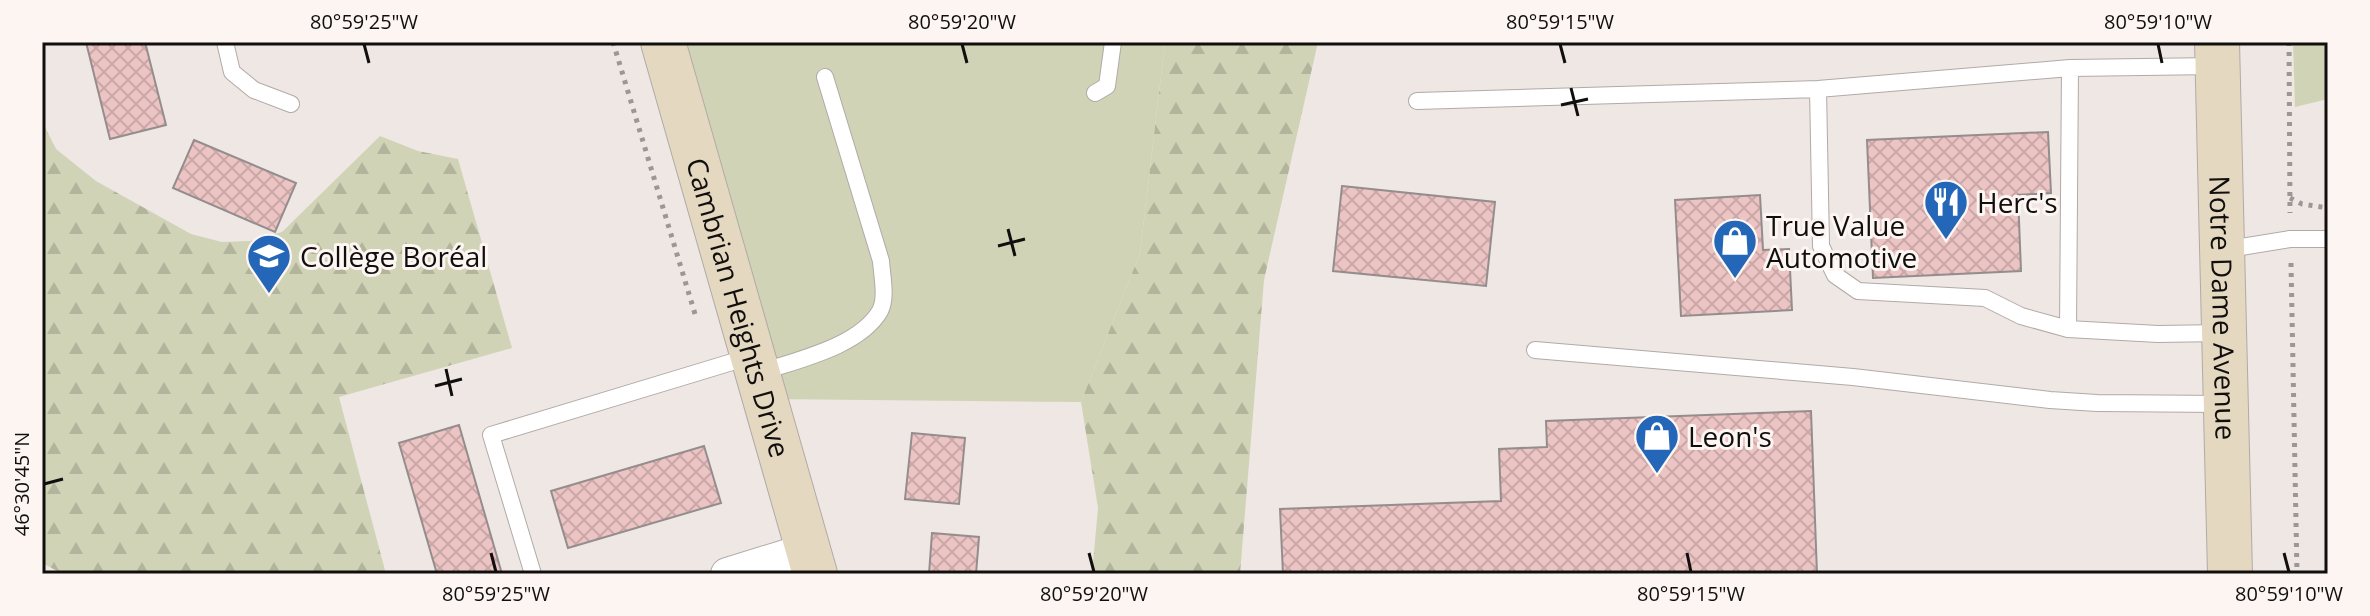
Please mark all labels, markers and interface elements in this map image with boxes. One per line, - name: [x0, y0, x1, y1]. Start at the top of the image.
- text: 80°59'25"W: [310, 8, 419, 35]
- text: 80°59'20"W: [908, 8, 1017, 35]
- text: 80°59'15"W: [1506, 8, 1615, 35]
- text: 80°59'10"W: [2104, 8, 2213, 35]
- street label: Cambrian Heights Drive: [678, 153, 800, 462]
- street label: Notre Dame Avenue: [2201, 175, 2246, 441]
- restaurant icon: Herc's: [1922, 178, 1970, 241]
- place label: Herc's: [1977, 183, 2058, 221]
- place label: True Value Automotive: [1766, 206, 1917, 276]
- shop icon: True Value Automotive: [1711, 217, 1759, 280]
- school or university icon: Collège Boréal: [245, 232, 293, 295]
- place label: Collège Boréal: [300, 237, 487, 275]
- shop icon: Leon's: [1633, 412, 1681, 475]
- place label: Leon's: [1688, 417, 1772, 455]
- text: 46°30'45"N: [8, 432, 35, 536]
- text: 80°59'25"W: [442, 580, 551, 607]
- text: 80°59'20"W: [1040, 580, 1149, 607]
- text: 80°59'15"W: [1637, 580, 1746, 607]
- text: 80°59'10"W: [2235, 580, 2344, 607]

